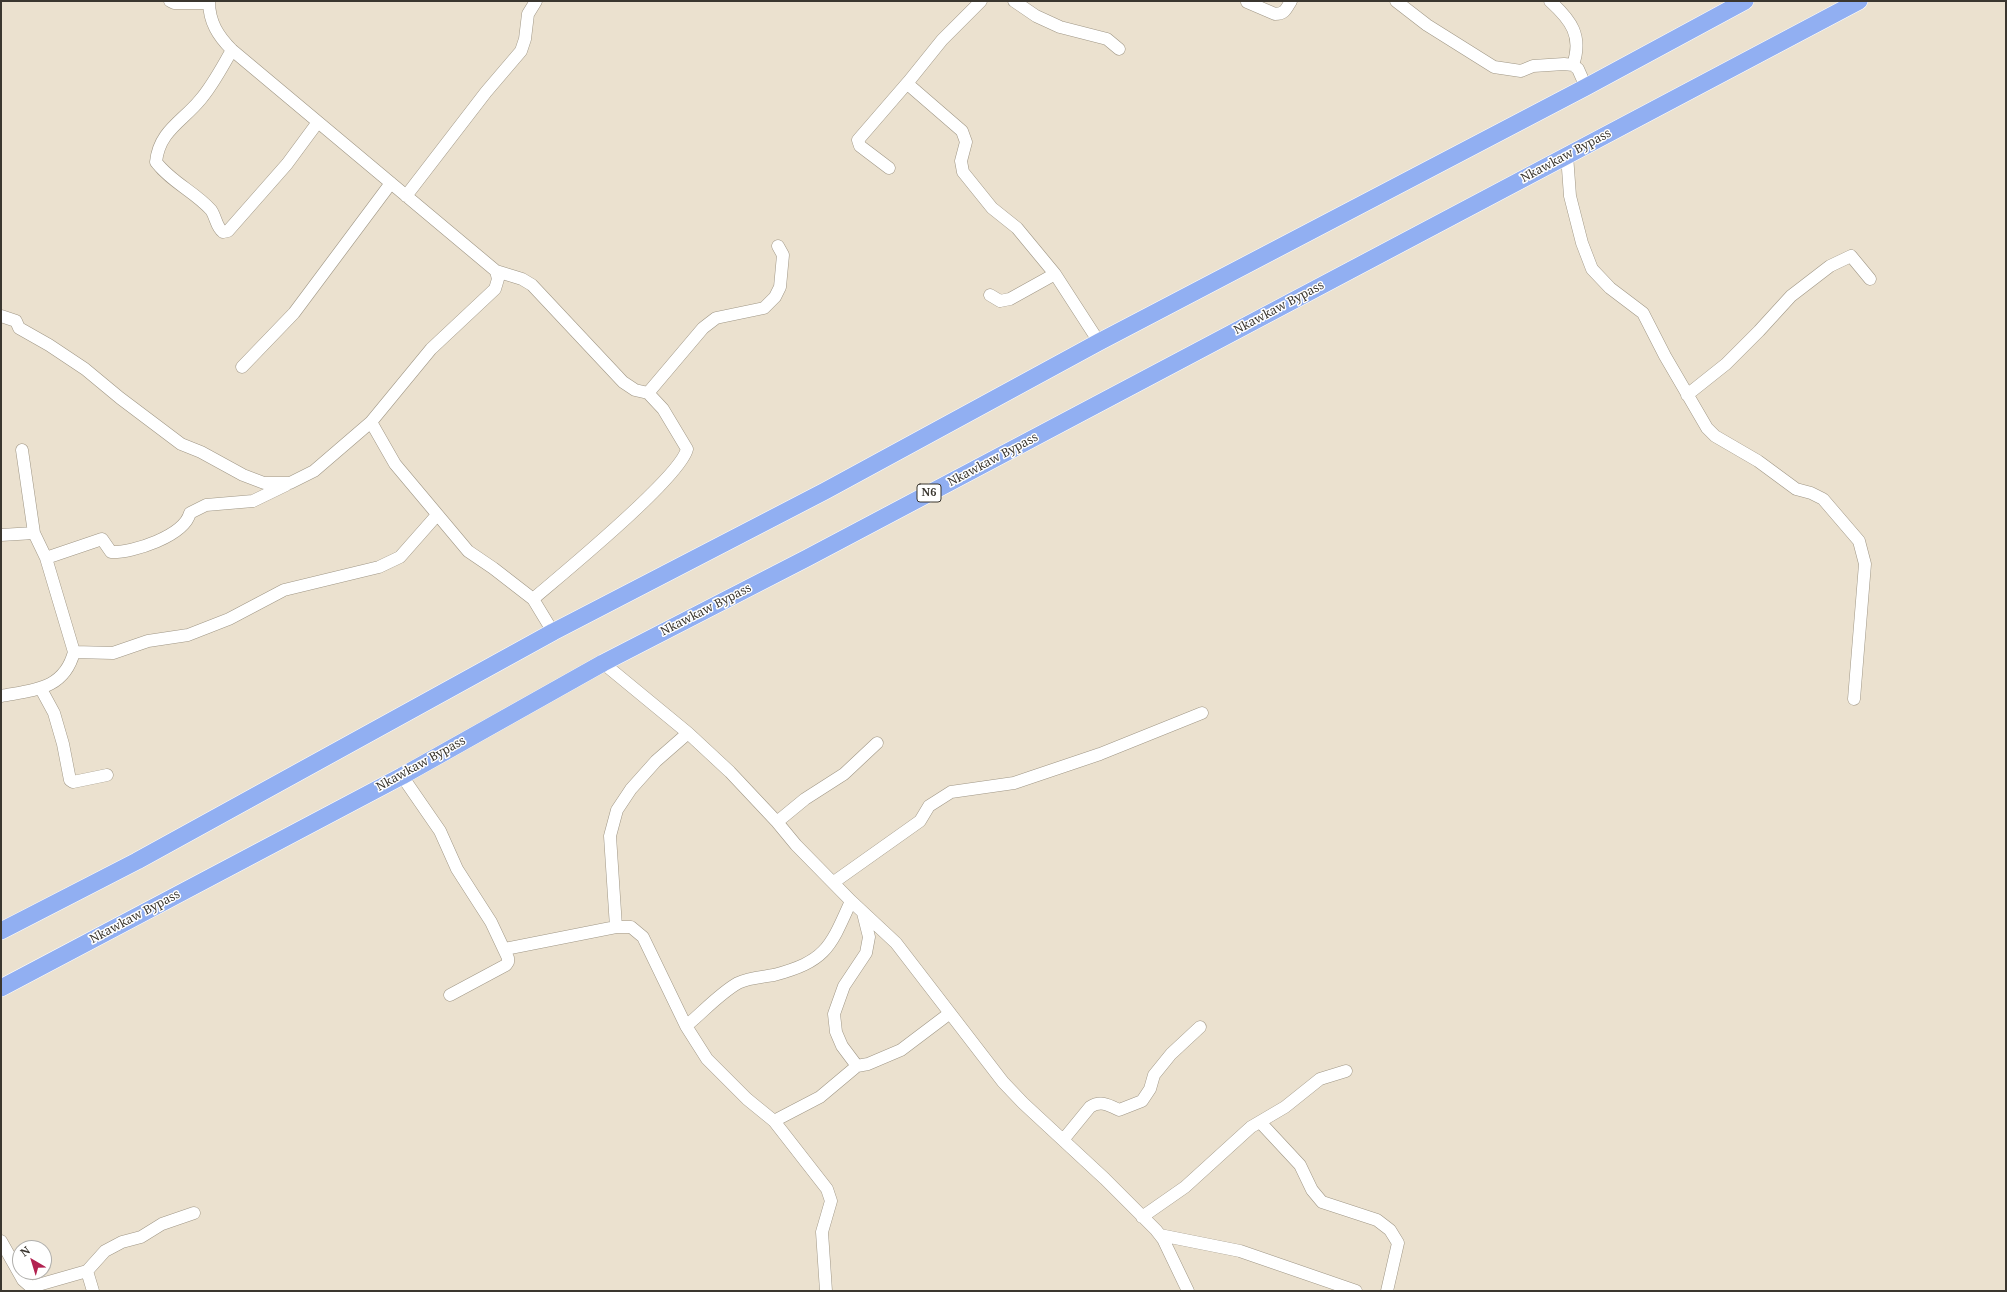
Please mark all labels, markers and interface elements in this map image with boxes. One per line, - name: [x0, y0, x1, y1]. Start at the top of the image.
- street label: Nkawkaw Bypass: [1519, 126, 1613, 186]
- street label: Nkawkaw Bypass: [1232, 278, 1326, 338]
- street label: Nkawkaw Bypass: [946, 430, 1040, 490]
- road number: N6: [917, 484, 941, 502]
- street label: Nkawkaw Bypass: [658, 581, 754, 639]
- street label: Nkawkaw Bypass: [374, 733, 468, 795]
- street label: Nkawkaw Bypass: [88, 887, 182, 947]
- north arrow: [12, 1240, 52, 1280]
- text: N: [17, 1242, 33, 1260]

